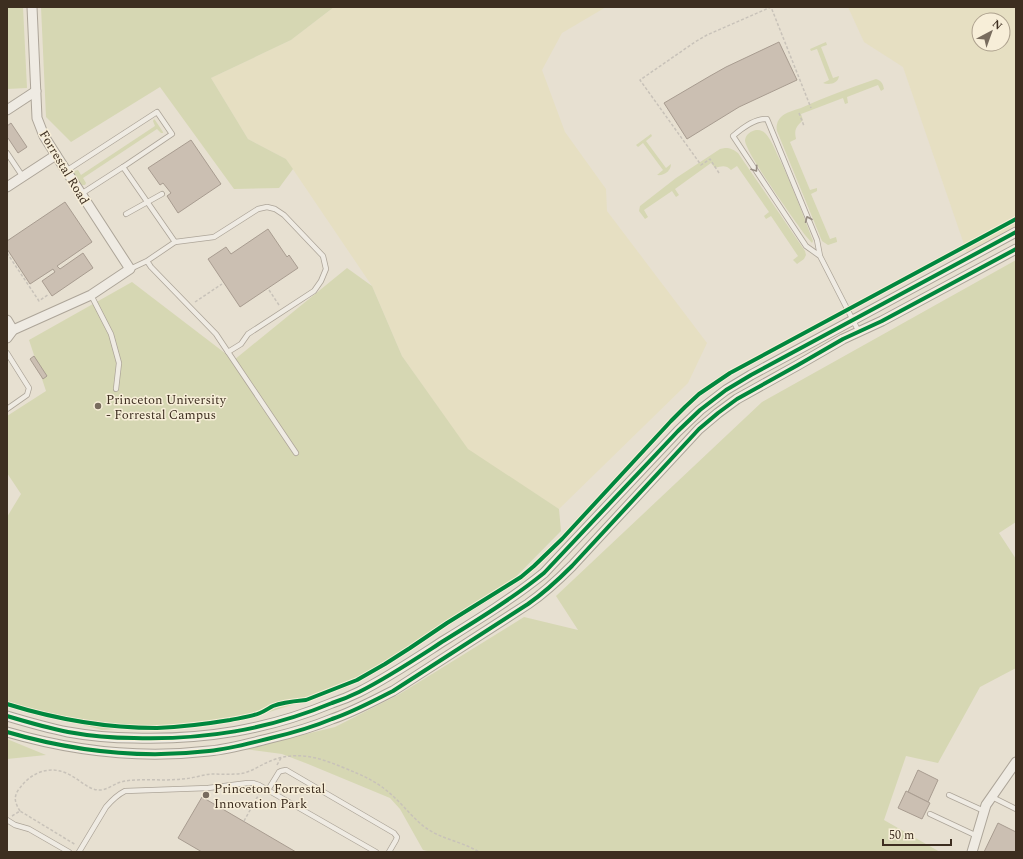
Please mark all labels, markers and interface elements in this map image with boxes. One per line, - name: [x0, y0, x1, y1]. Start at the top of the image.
- north arrow: [971, 12, 1011, 52]
- text: N: [988, 15, 1006, 34]
- street label: Forrestal Road: [34, 126, 94, 209]
- one-way arrow: [750, 165, 758, 172]
- one-way arrow: [805, 215, 813, 222]
- place label: Princeton University - Forrestal Campus: [106, 390, 227, 425]
- marker: Princeton University - Forrestal Campus: [93, 401, 103, 411]
- place label: Princeton Forrestal Innovation Park: [214, 779, 326, 814]
- marker: Princeton Forrestal Innovation Park: [201, 790, 211, 800]
- scale bar: [883, 821, 951, 847]
- text: 50 m: [889, 826, 914, 845]

